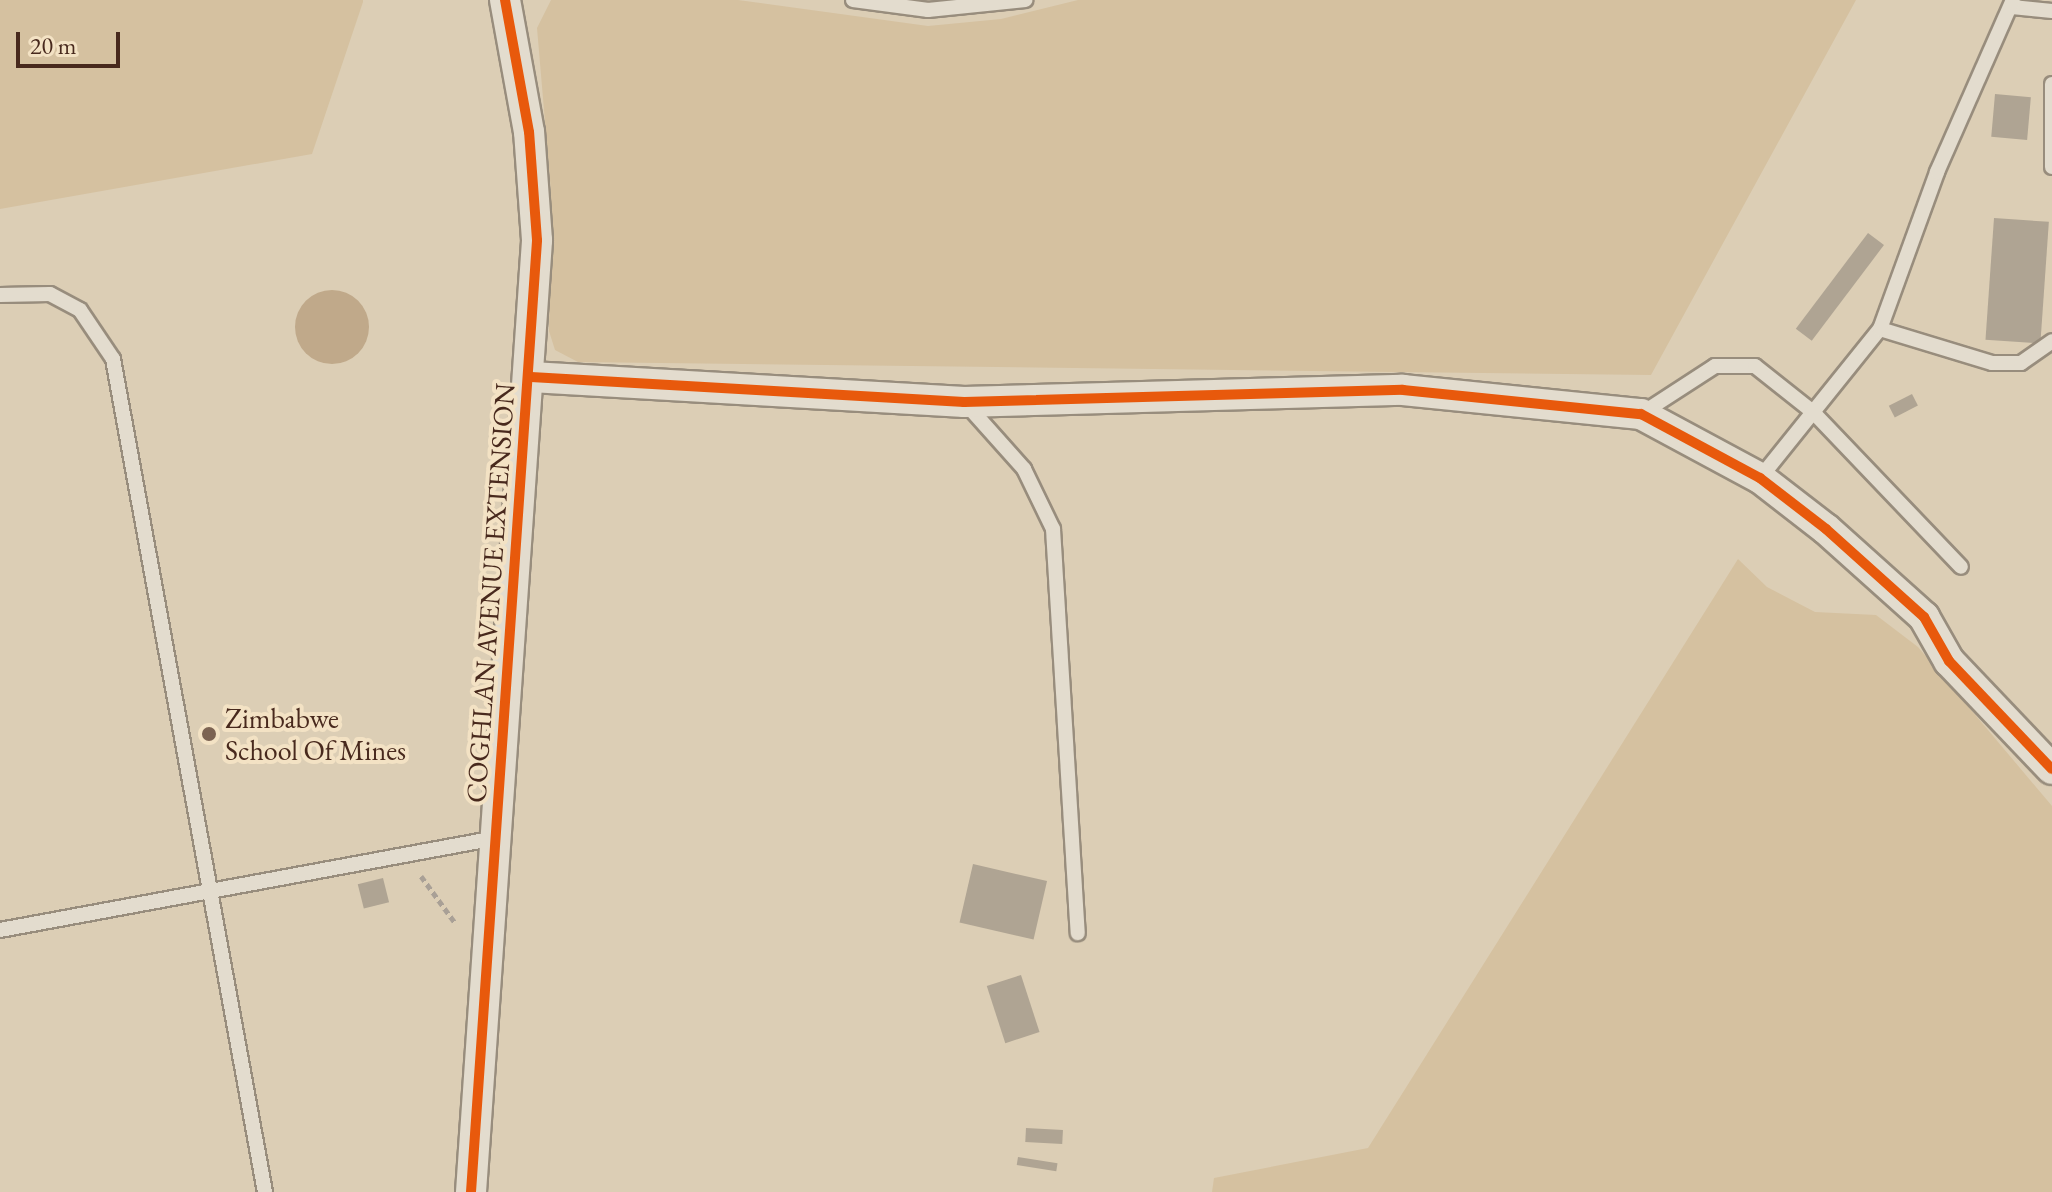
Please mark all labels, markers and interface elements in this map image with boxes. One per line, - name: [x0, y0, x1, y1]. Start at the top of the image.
- scale bar: [20, 16, 124, 66]
- text: 20 m: [30, 30, 77, 61]
- street label: COGHLAN AVENUE EXTENSION: [459, 382, 521, 804]
- place label: Zimbabwe School Of Mines: [225, 701, 406, 767]
- marker: Zimbabwe School Of Mines: [200, 725, 218, 743]

